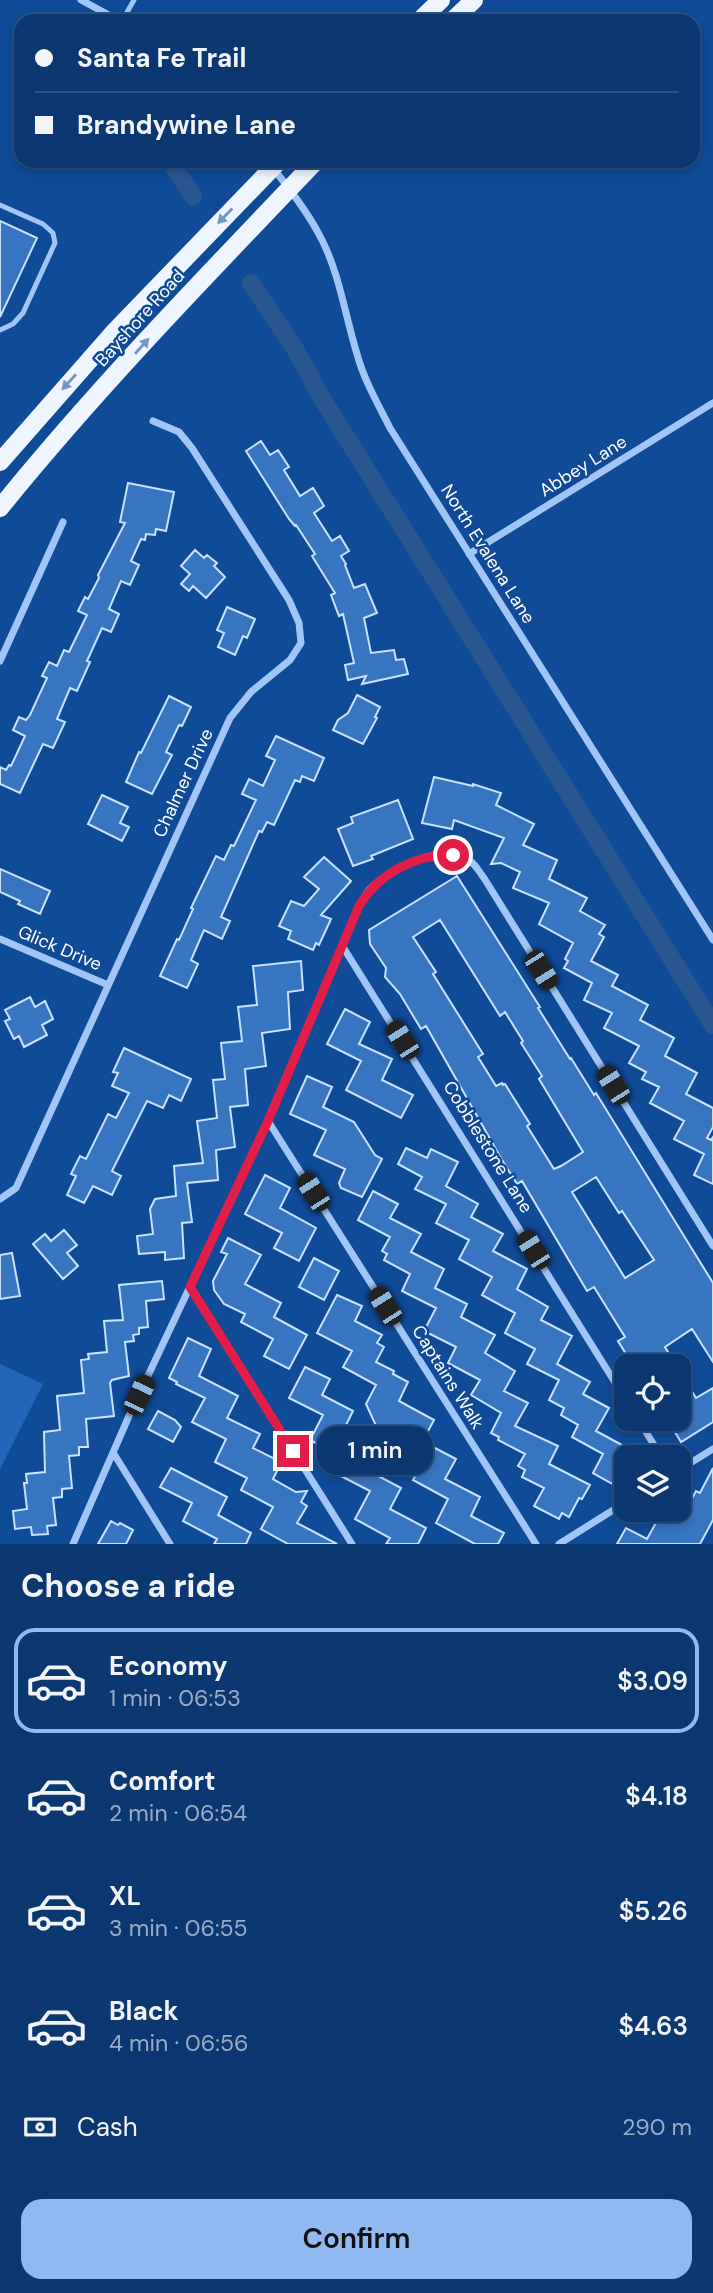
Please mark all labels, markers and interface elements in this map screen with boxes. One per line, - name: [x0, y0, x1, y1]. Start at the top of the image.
- text: Santa Fe Trail: [77, 41, 246, 75]
- text: Brandywine Lane: [77, 108, 296, 142]
- one-way arrow: [218, 207, 234, 224]
- street label: Bayshore Road: [90, 264, 190, 372]
- one-way arrow: [134, 337, 150, 355]
- one-way arrow: [61, 373, 77, 391]
- street label: Abbey Lane: [535, 430, 631, 502]
- street label: North Evalena Lane: [435, 480, 541, 628]
- street label: Chalmer Drive: [147, 725, 219, 841]
- route start: [437, 839, 469, 871]
- street label: Glick Drive: [14, 920, 106, 976]
- car: [521, 947, 562, 993]
- car: [382, 1017, 423, 1063]
- car: [593, 1062, 634, 1108]
- street label: Cobblestone Lane: [438, 1076, 538, 1218]
- car: [293, 1169, 334, 1215]
- car: [513, 1227, 554, 1273]
- car: [365, 1283, 406, 1329]
- street label: Captains Walk: [406, 1320, 490, 1434]
- map controls: [614, 1354, 691, 1522]
- button: locate: [614, 1354, 691, 1431]
- car: [121, 1372, 158, 1418]
- callout: 1 min: [318, 1426, 433, 1476]
- route end: [277, 1435, 309, 1467]
- text: 1 min: [348, 1435, 402, 1465]
- button: layers: [614, 1445, 691, 1522]
- text: Choose a ride: [21, 1565, 236, 1607]
- icon: car: [25, 1649, 88, 1712]
- text: Economy: [109, 1649, 227, 1683]
- text: $3.09: [617, 1664, 688, 1698]
- text: 1 min · 06:53: [109, 1683, 241, 1713]
- icon: car: [25, 1764, 88, 1827]
- text: Comfort: [109, 1764, 215, 1798]
- text: $4.18: [625, 1779, 688, 1813]
- text: 2 min · 06:54: [109, 1798, 247, 1828]
- icon: car: [25, 1879, 88, 1942]
- text: XL: [109, 1879, 141, 1913]
- text: $5.26: [619, 1894, 688, 1928]
- text: 3 min · 06:55: [109, 1913, 248, 1943]
- icon: car: [25, 1994, 88, 2057]
- text: Black: [109, 1994, 179, 2028]
- text: $4.63: [619, 2009, 688, 2043]
- text: 4 min · 06:56: [109, 2028, 248, 2058]
- icon: cash: [21, 2108, 59, 2146]
- text: Cash: [77, 2110, 138, 2144]
- text: 290 m: [622, 2112, 692, 2142]
- button: Confirm: [21, 2199, 692, 2279]

